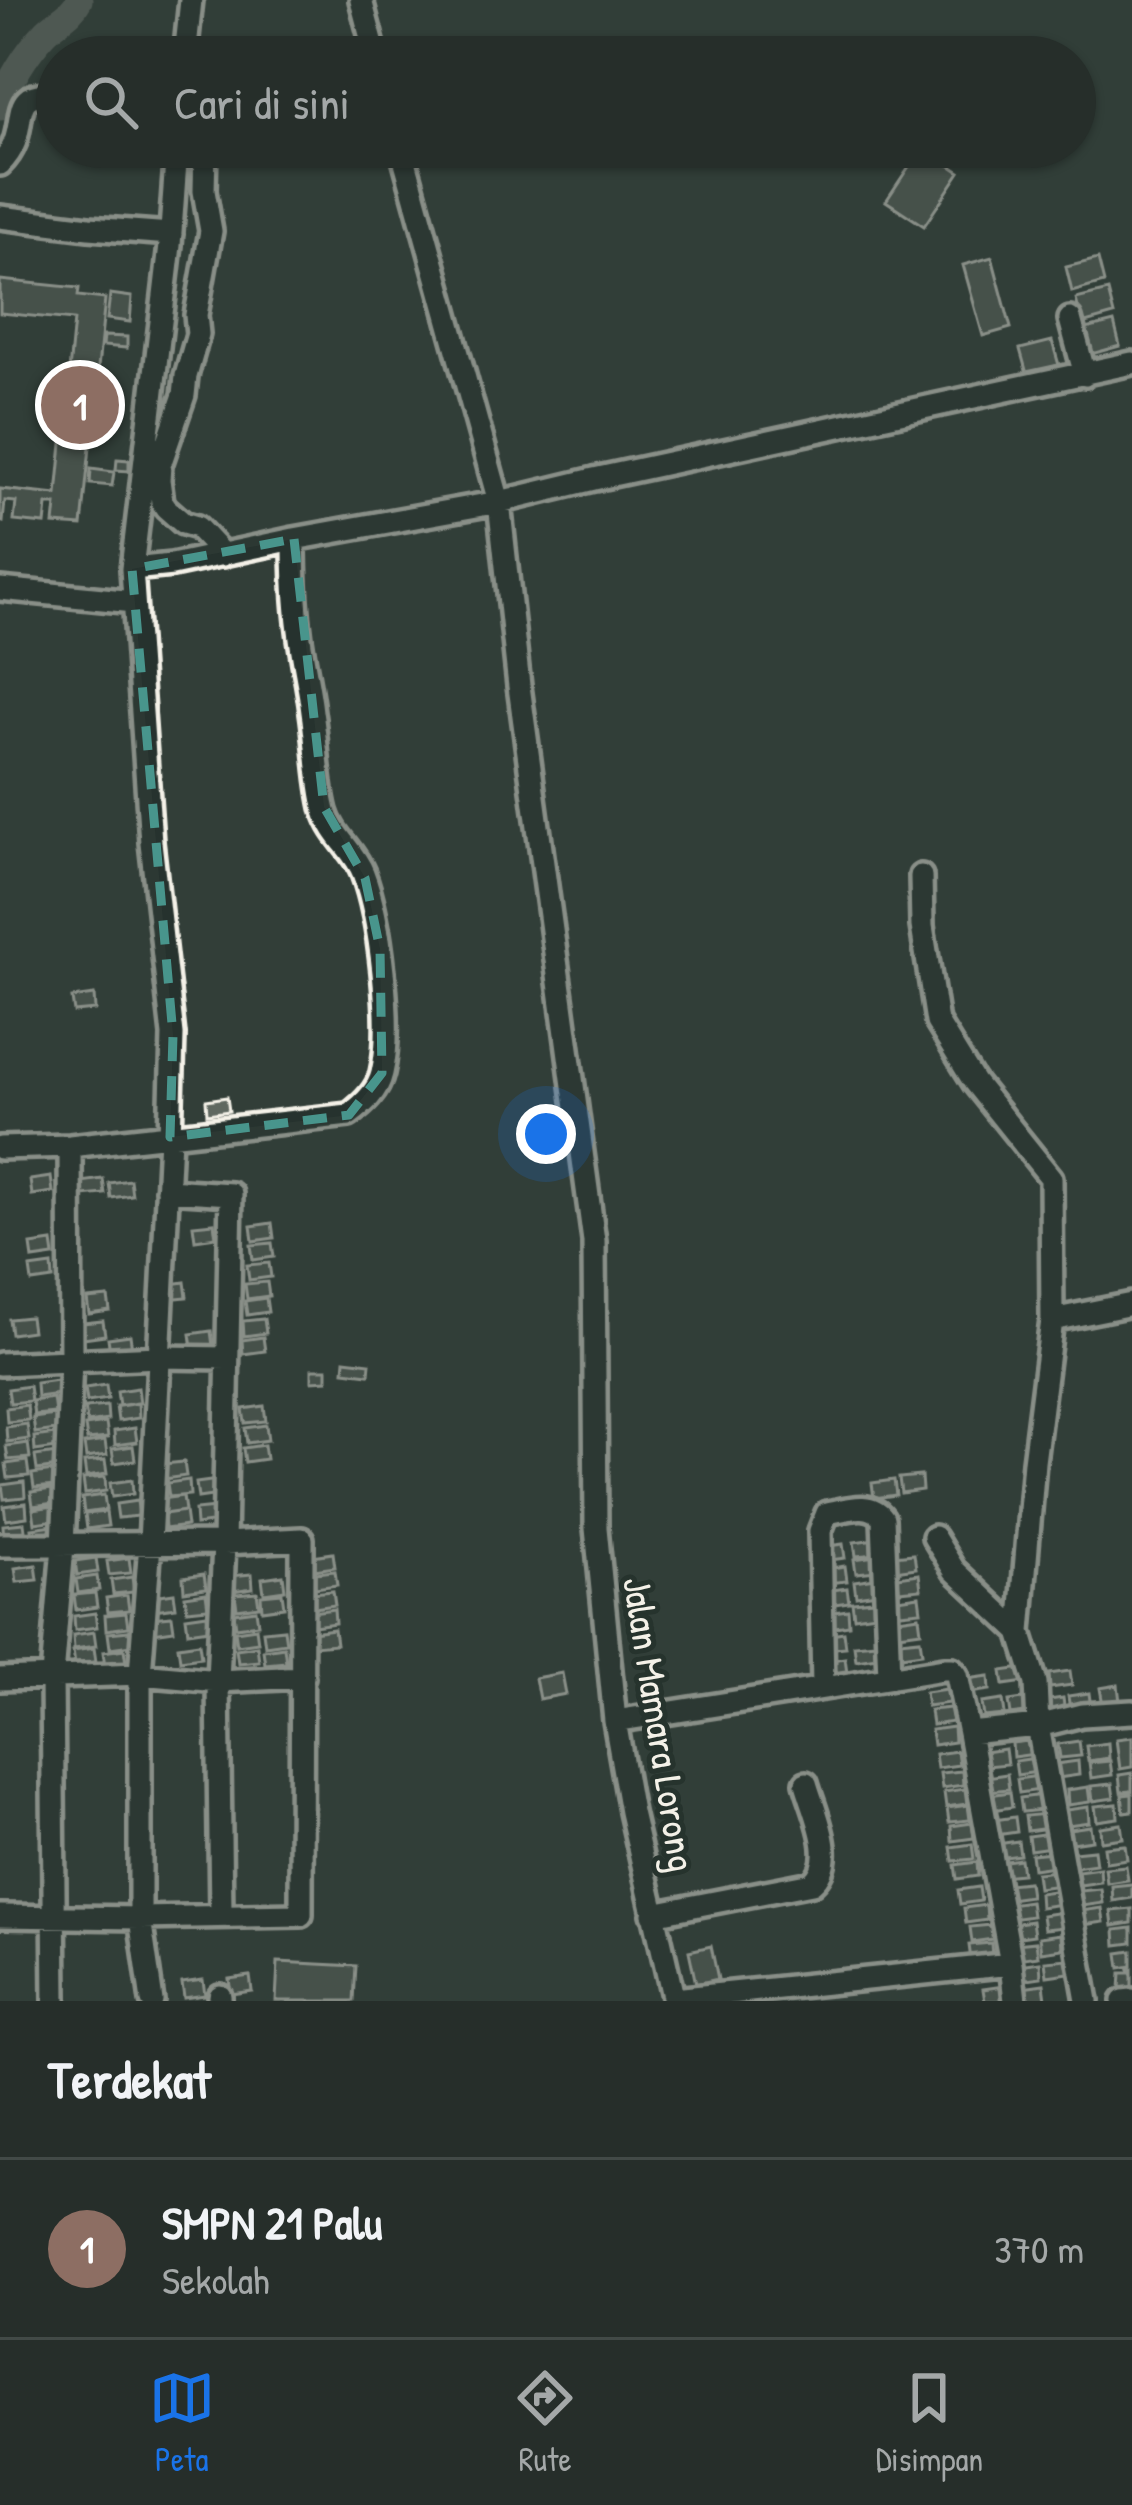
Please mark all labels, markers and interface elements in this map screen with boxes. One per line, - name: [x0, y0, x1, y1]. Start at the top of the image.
- search box: [36, 36, 1096, 168]
- icon: search: [78, 69, 144, 135]
- text: Cari di sini: [174, 72, 350, 133]
- pin: 1: [41, 360, 119, 450]
- your location: [516, 1104, 576, 1164]
- street label: Jalan Mamara Lorong: [611, 1573, 710, 1875]
- text: Terdekat: [48, 2045, 211, 2114]
- text: SMPN 21 Palu: [162, 2192, 382, 2253]
- text: 1: [80, 2222, 94, 2275]
- text: 370 m: [994, 2222, 1084, 2275]
- text: Sekolah: [162, 2253, 269, 2306]
- tab: Peta: [149, 2365, 215, 2481]
- tab: Rute: [512, 2365, 578, 2481]
- tab: Disimpan: [876, 2365, 983, 2481]

